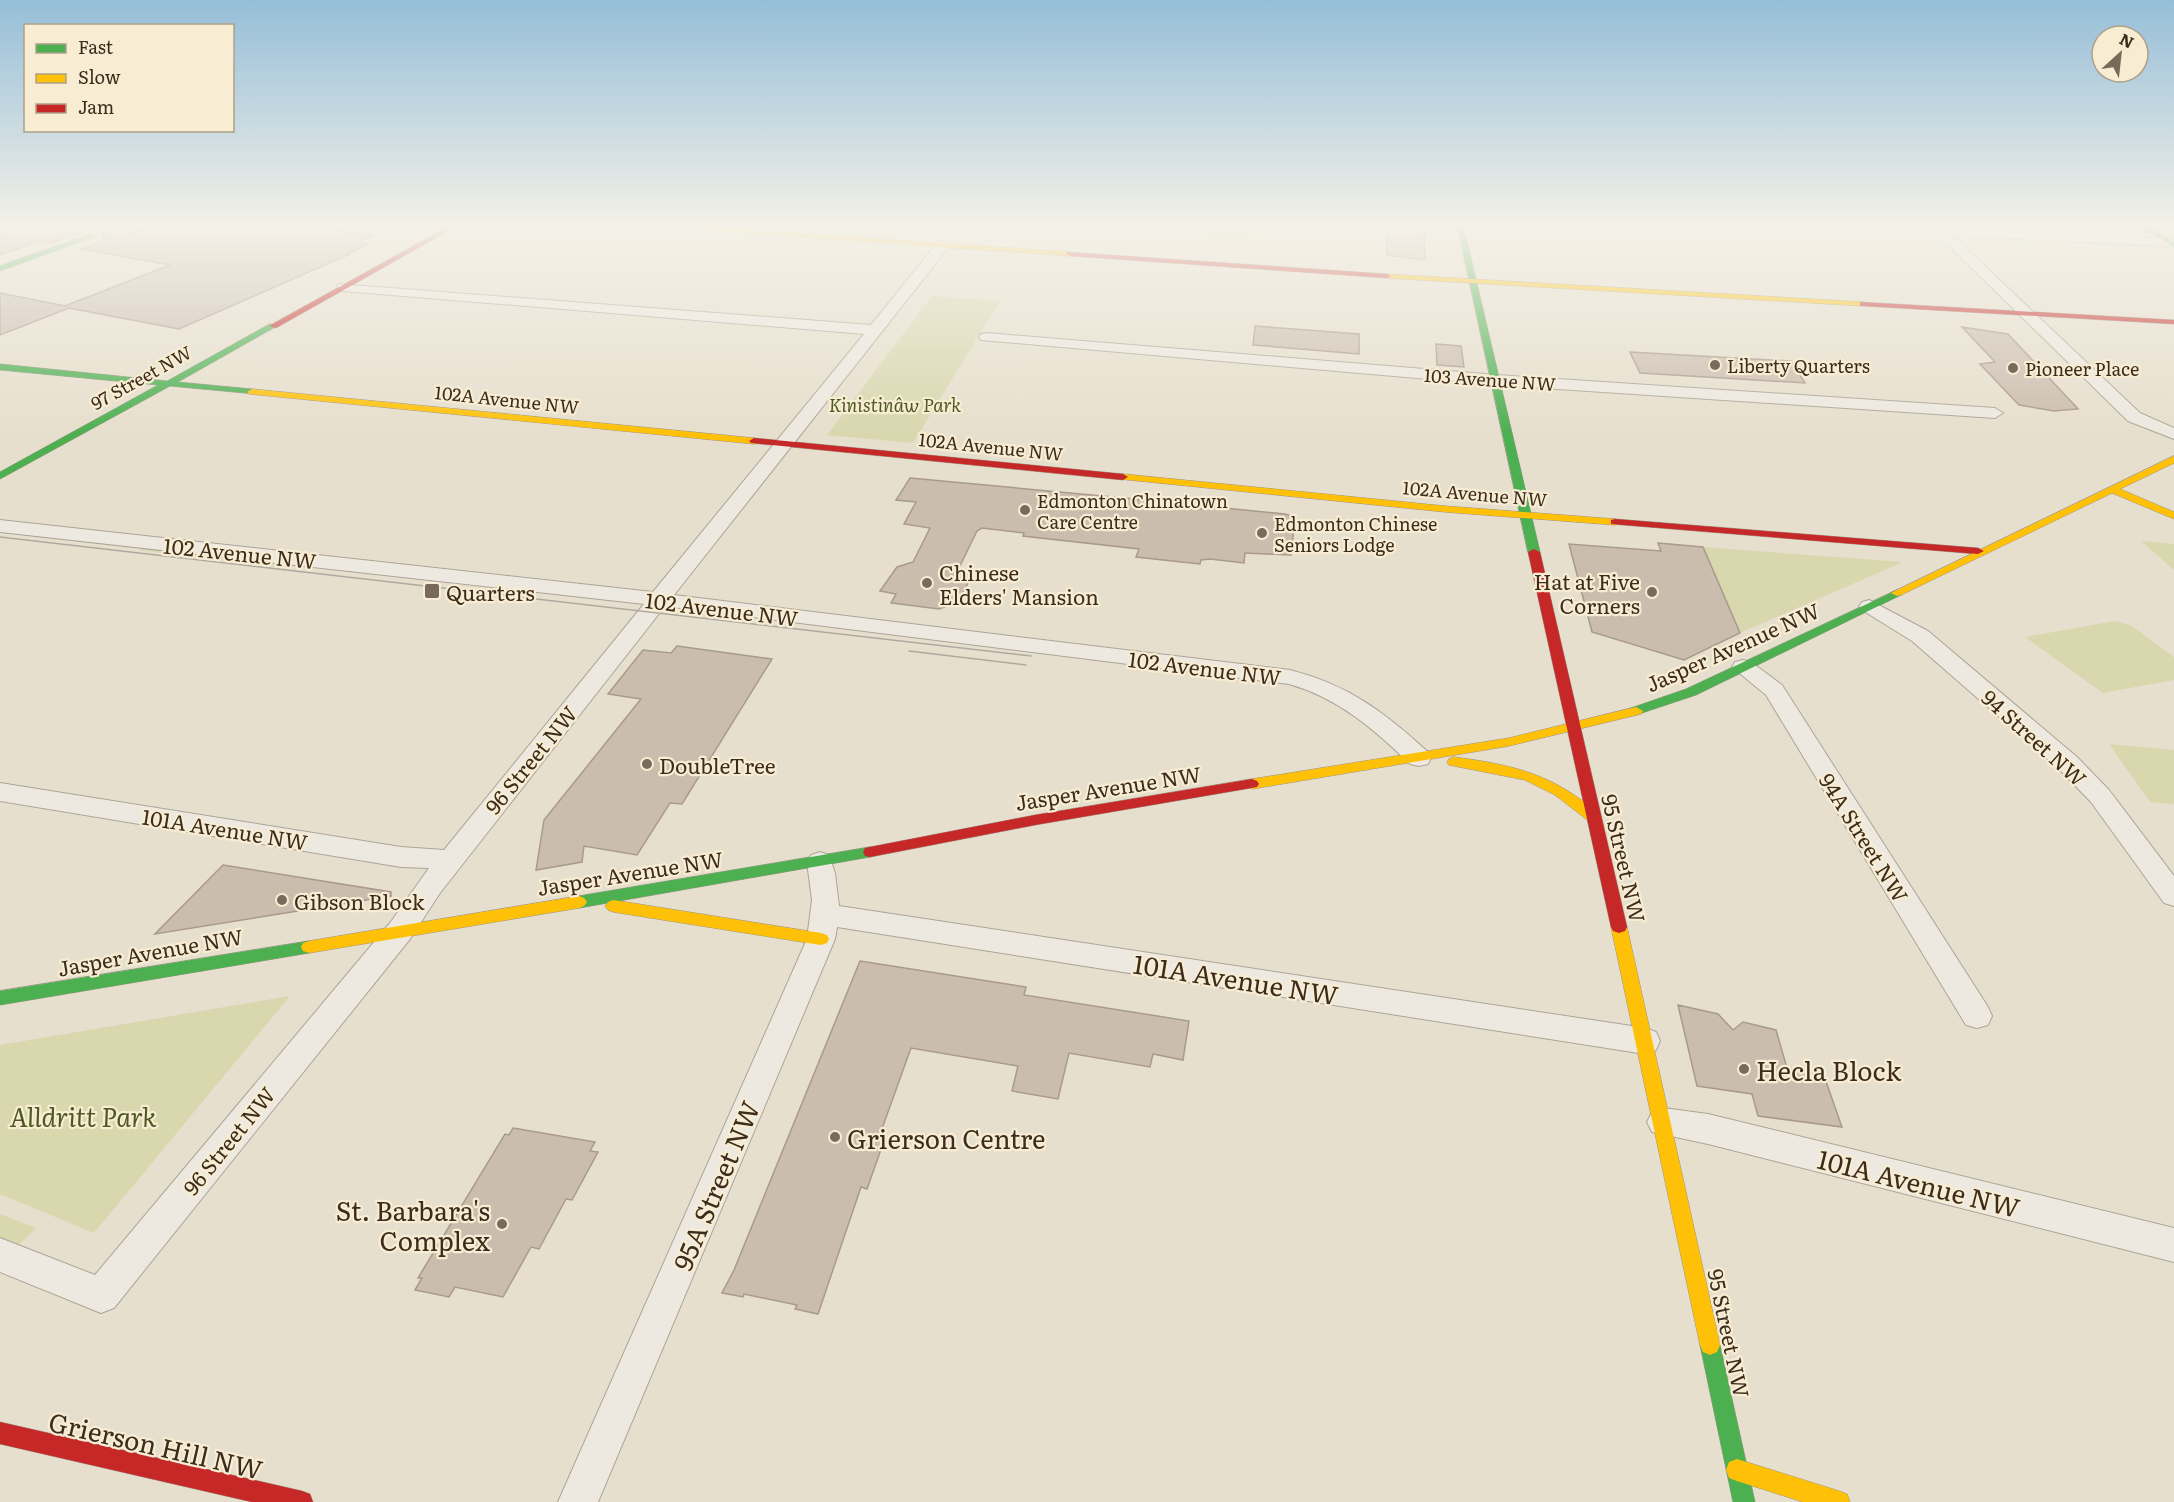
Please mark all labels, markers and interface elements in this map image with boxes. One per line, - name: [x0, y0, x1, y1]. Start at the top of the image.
- legend: [24, 24, 234, 132]
- north arrow: [2090, 24, 2150, 84]
- text: N: [2116, 26, 2139, 53]
- text: Fast: [78, 33, 114, 60]
- text: Slow: [78, 63, 121, 90]
- text: Jam: [78, 93, 114, 120]
- street label: 97 Street NW: [86, 338, 197, 416]
- place label: Liberty Quarters: [1727, 352, 1870, 379]
- place label: Pioneer Place: [2025, 355, 2139, 382]
- marker: Liberty Quarters: [1708, 358, 1722, 372]
- street label: 103 Avenue NW: [1423, 361, 1557, 397]
- marker: Pioneer Place: [2006, 361, 2020, 375]
- street label: 102A Avenue NW: [433, 378, 581, 420]
- park label: Kinistinâw Park: [829, 391, 961, 418]
- street label: 102A Avenue NW: [917, 425, 1065, 467]
- street label: 102A Avenue NW: [1402, 473, 1549, 513]
- place label: Edmonton Chinatown Care Centre: [1037, 487, 1228, 535]
- marker: Edmonton Chinatown Care Centre: [1018, 503, 1032, 517]
- place label: Edmonton Chinese Seniors Lodge: [1274, 510, 1437, 558]
- marker: Edmonton Chinese Seniors Lodge: [1255, 526, 1269, 540]
- street label: 102 Avenue NW: [162, 529, 318, 575]
- place label: Chinese Elders' Mansion: [939, 556, 1099, 611]
- place label: Hat at Five Corners: [1534, 565, 1640, 620]
- place label: Quarters: [446, 576, 535, 607]
- marker: Chinese Elders' Mansion: [920, 576, 934, 590]
- marker: Quarters: [423, 582, 441, 600]
- street label: 102 Avenue NW: [644, 583, 800, 633]
- marker: Hat at Five Corners: [1645, 585, 1659, 599]
- street label: Jasper Avenue NW: [1640, 594, 1824, 698]
- street label: 102 Avenue NW: [1127, 642, 1283, 692]
- street label: 94 Street NW: [1976, 681, 2094, 793]
- street label: 96 Street NW: [477, 698, 583, 820]
- place label: DoubleTree: [659, 749, 776, 780]
- marker: DoubleTree: [640, 757, 654, 771]
- street label: Jasper Avenue NW: [1013, 757, 1203, 817]
- street label: 94A Street NW: [1813, 766, 1917, 908]
- street label: 95 Street NW: [1595, 791, 1655, 925]
- street label: 101A Avenue NW: [140, 800, 310, 856]
- street label: Jasper Avenue NW: [535, 842, 725, 902]
- place label: Gibson Block: [294, 885, 425, 916]
- marker: Gibson Block: [275, 893, 289, 907]
- street label: Jasper Avenue NW: [55, 919, 245, 983]
- street label: 101A Avenue NW: [1131, 943, 1341, 1013]
- place label: Hecla Block: [1756, 1050, 1902, 1089]
- marker: Hecla Block: [1737, 1062, 1751, 1076]
- street label: 96 Street NW: [175, 1079, 281, 1201]
- street label: 95A Street NW: [662, 1094, 768, 1276]
- park label: Alldritt Park: [10, 1096, 157, 1135]
- place label: Grierson Centre: [847, 1118, 1045, 1157]
- marker: Grierson Centre: [828, 1130, 842, 1144]
- street label: 101A Avenue NW: [1814, 1138, 2024, 1226]
- place label: St. Barbara's Complex: [336, 1190, 490, 1259]
- marker: St. Barbara's Complex: [495, 1217, 509, 1231]
- street label: 95 Street NW: [1701, 1266, 1759, 1400]
- street label: Grierson Hill NW: [45, 1400, 267, 1488]

